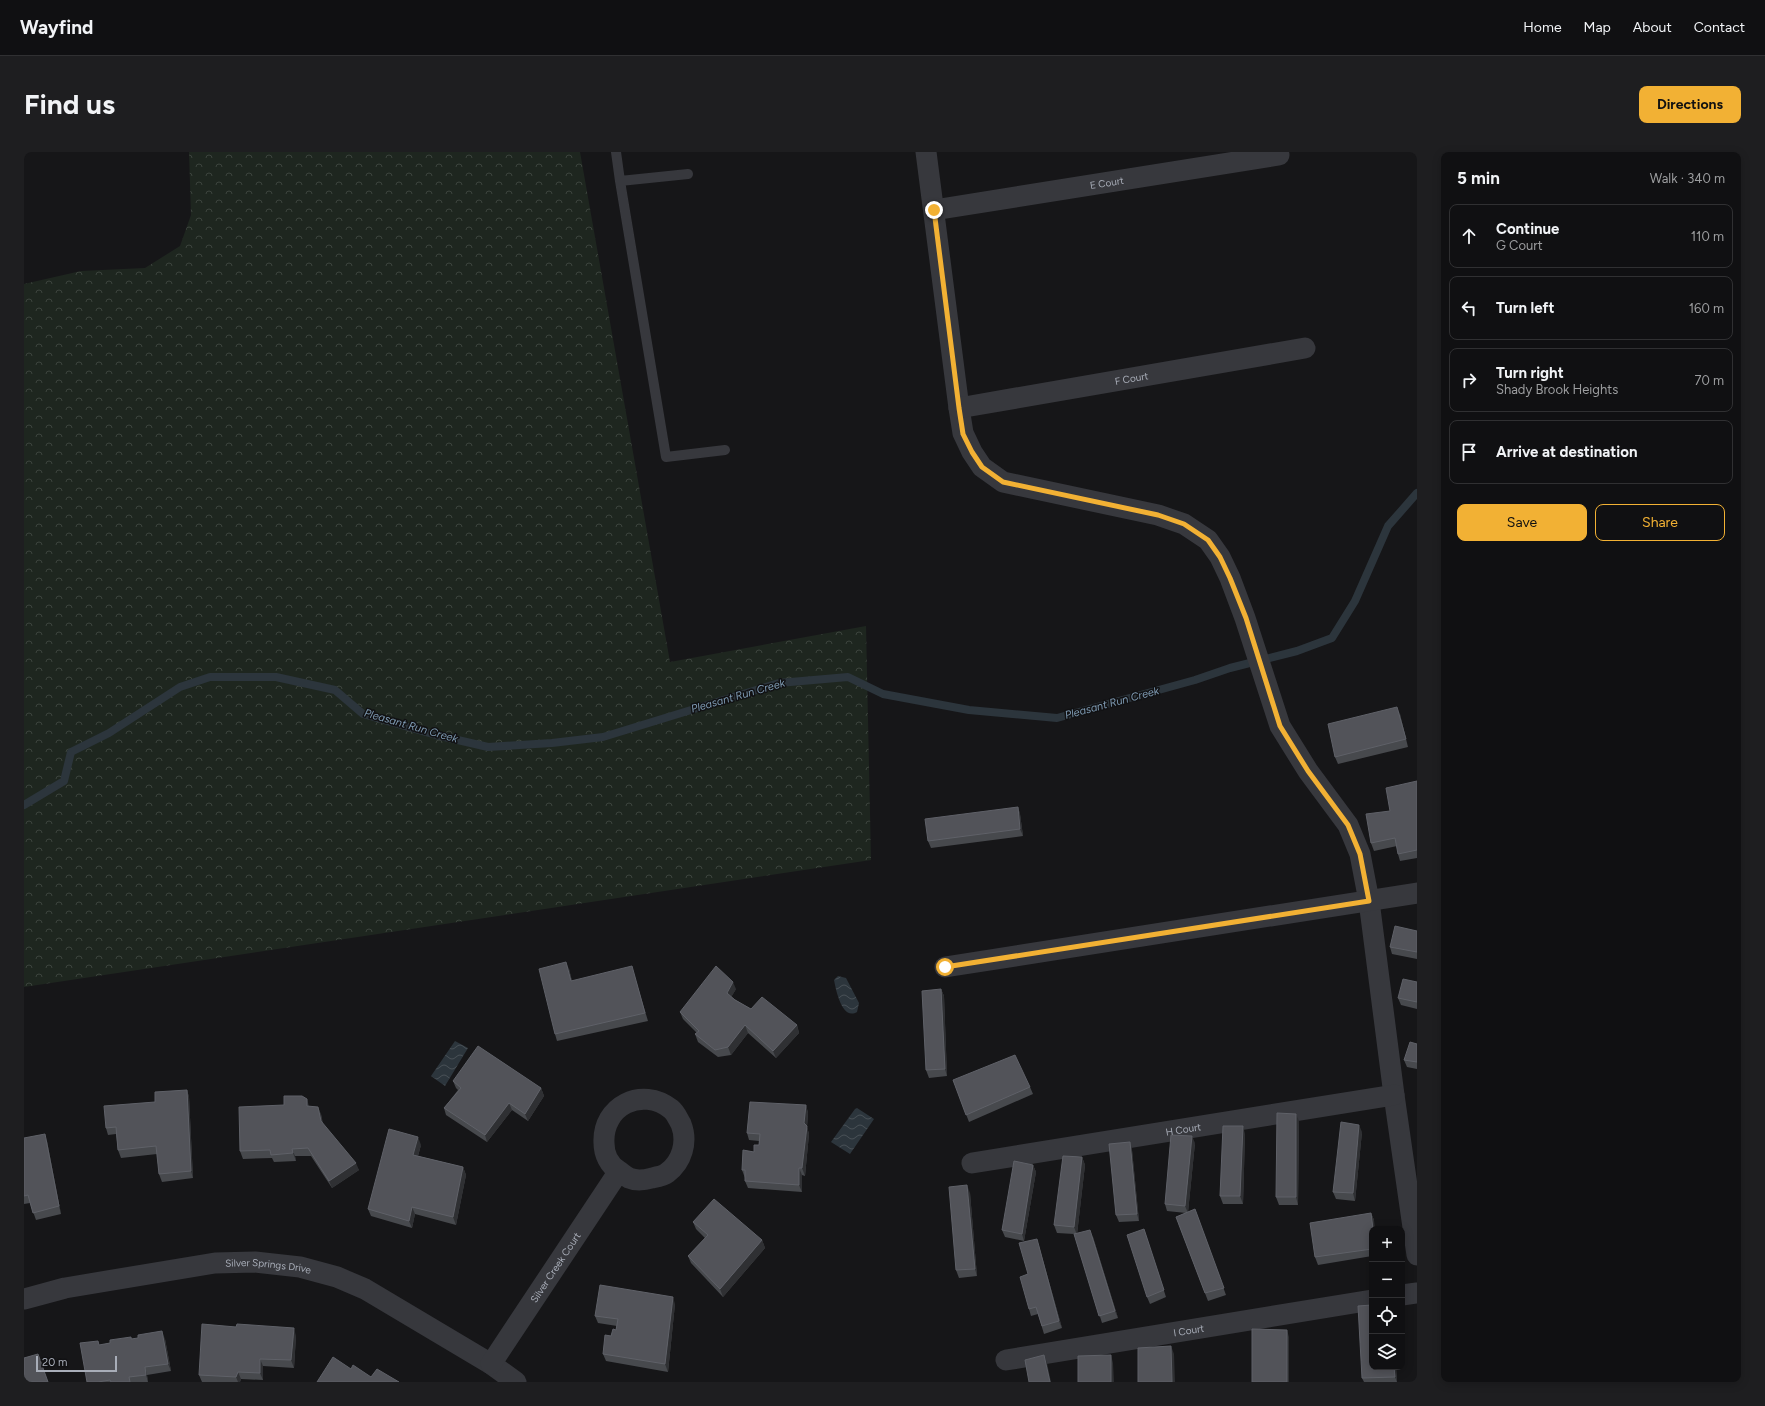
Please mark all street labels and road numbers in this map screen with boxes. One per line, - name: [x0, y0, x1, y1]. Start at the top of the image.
- street label: E Court: [1089, 173, 1125, 192]
- street label: F Court: [1114, 369, 1149, 387]
- street label: H Court: [1165, 1120, 1202, 1138]
- street label: Silver Creek Court: [527, 1229, 583, 1305]
- street label: Silver Springs Drive: [225, 1255, 313, 1276]
- street label: I Court: [1172, 1321, 1205, 1339]

